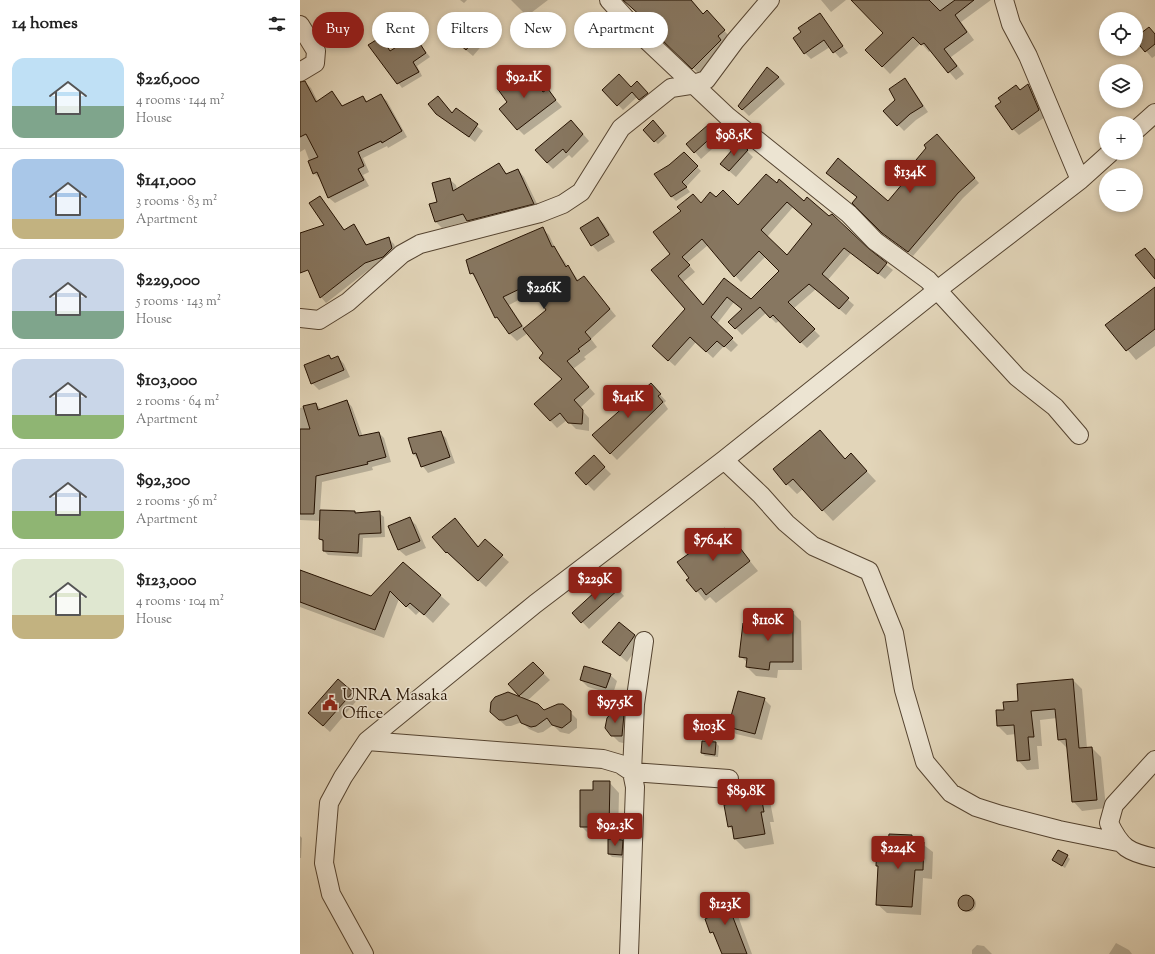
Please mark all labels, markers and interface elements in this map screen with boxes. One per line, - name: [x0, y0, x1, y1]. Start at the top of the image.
- text: 14 homes: [12, 12, 78, 36]
- chip: Buy: [312, 12, 364, 48]
- chip: Rent: [372, 12, 429, 48]
- chip: Filters: [437, 12, 502, 48]
- chip: New: [510, 12, 566, 48]
- chip: Apartment: [574, 12, 668, 48]
- map controls: [1099, 12, 1143, 212]
- button: locate: [1099, 12, 1143, 56]
- icon: filters: [266, 13, 288, 35]
- button: layers: [1099, 64, 1143, 108]
- pin: $92.1K: [491, 65, 557, 99]
- text: $226,000: [136, 68, 200, 92]
- text: $92.1K: [506, 69, 542, 87]
- icon: home: [44, 74, 92, 122]
- text: 4 rooms · 144 m²: [136, 92, 225, 110]
- text: House: [136, 110, 172, 128]
- button: +: [1099, 116, 1143, 160]
- pin: $98.5K: [701, 123, 767, 157]
- text: $98.5K: [716, 127, 752, 145]
- pin: $134K: [882, 160, 938, 194]
- text: $134K: [894, 164, 926, 182]
- button: −: [1099, 168, 1143, 212]
- text: $141,000: [136, 169, 196, 193]
- icon: home: [44, 175, 92, 223]
- text: 3 rooms · 83 m²: [136, 193, 217, 211]
- text: Apartment: [136, 211, 197, 229]
- text: $229,000: [136, 269, 200, 293]
- icon: home: [44, 275, 92, 323]
- pin: $226K: [516, 276, 572, 310]
- text: $226K: [527, 280, 561, 298]
- text: 5 rooms · 143 m²: [136, 293, 221, 311]
- text: House: [136, 311, 172, 329]
- text: $103,000: [136, 369, 197, 393]
- icon: home: [44, 375, 92, 423]
- pin: $141K: [600, 385, 656, 419]
- text: $141K: [612, 389, 644, 407]
- text: 2 rooms · 64 m²: [136, 393, 219, 411]
- text: Apartment: [136, 411, 197, 429]
- text: $92,300: [136, 469, 190, 493]
- icon: home: [44, 475, 92, 523]
- text: 2 rooms · 56 m²: [136, 493, 217, 511]
- text: Apartment: [136, 511, 197, 529]
- pin: $76.4K: [680, 528, 746, 562]
- text: $76.4K: [694, 532, 732, 550]
- pin: $229K: [567, 567, 623, 601]
- text: $123,000: [136, 569, 196, 593]
- text: $229K: [578, 571, 612, 589]
- icon: home: [44, 575, 92, 623]
- text: 4 rooms · 104 m²: [136, 593, 224, 611]
- pin: $110K: [740, 608, 796, 642]
- text: House: [136, 611, 172, 629]
- text: $110K: [752, 612, 784, 630]
- place label: UNRA Masaka Office: [342, 685, 448, 726]
- pin: $97.5K: [582, 690, 648, 724]
- public building icon: UNRA Masaka Office: [321, 694, 339, 712]
- text: $97.5K: [597, 694, 633, 712]
- pin: $103K: [681, 714, 737, 748]
- text: $103K: [693, 718, 725, 736]
- pin: $89.8K: [713, 779, 779, 813]
- text: $89.8K: [727, 783, 765, 801]
- pin: $92.3K: [582, 813, 648, 847]
- text: $92.3K: [596, 817, 634, 835]
- pin: $224K: [870, 836, 926, 870]
- text: $224K: [880, 840, 916, 858]
- pin: $123K: [697, 892, 753, 926]
- text: $123K: [709, 896, 741, 914]

